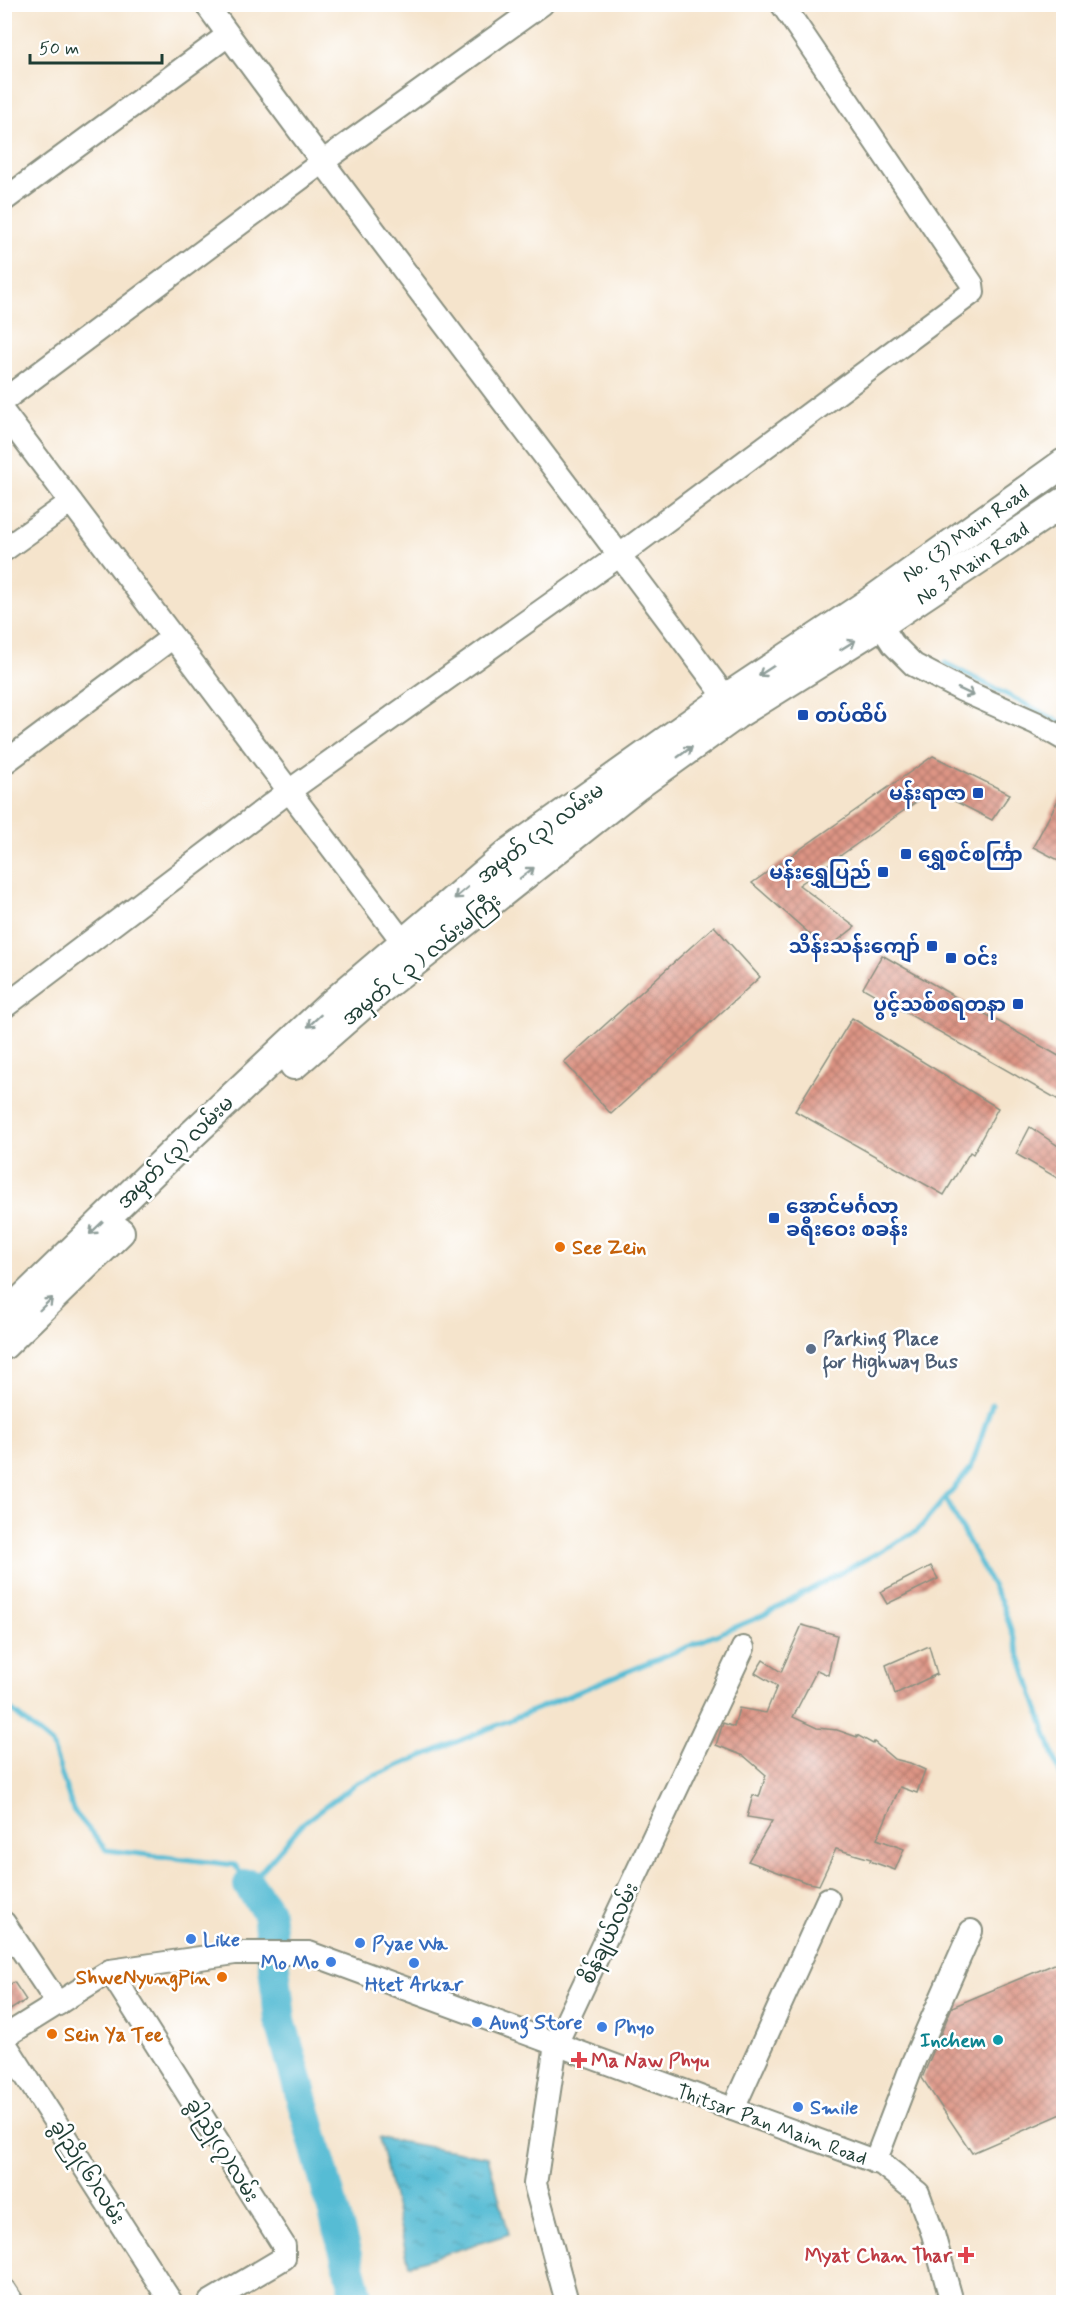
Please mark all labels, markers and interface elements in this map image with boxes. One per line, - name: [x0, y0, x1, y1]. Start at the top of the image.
- scale bar: [30, 27, 162, 65]
- text: 50 m: [39, 37, 79, 61]
- street label: No. (3) Main Road: [897, 479, 1035, 590]
- street label: No 3 Main Road: [911, 516, 1035, 612]
- one-way arrow: [839, 638, 856, 650]
- one-way arrow: [758, 665, 774, 677]
- one-way arrow: [957, 687, 975, 698]
- place label: တပ်ထိပ်: [815, 702, 887, 730]
- marker: တပ်ထိပ်: [796, 708, 810, 722]
- one-way arrow: [676, 746, 692, 758]
- street label: အမှတ် (၃) လမ်းမ: [471, 776, 611, 893]
- place label: မန်းရာဇာ: [889, 780, 966, 809]
- marker: မန်းရာဇာ: [971, 786, 985, 800]
- place label: ရွှေစင်စင်္ကြာ: [918, 841, 1023, 870]
- marker: ရွှေစင်စင်္ကြာ: [899, 847, 913, 861]
- place label: မန်းရွှေပြည်: [769, 859, 871, 888]
- marker: မန်းရွှေပြည်: [876, 865, 890, 879]
- one-way arrow: [519, 867, 535, 880]
- street label: အမှတ် ( ၃ ) လမ်းမကြီး: [335, 886, 508, 1034]
- one-way arrow: [453, 887, 469, 900]
- place label: သိန်းသန်းကျော်: [788, 933, 920, 963]
- marker: သိန်းသန်းကျော်: [925, 939, 939, 953]
- place label: ဝင်း: [963, 945, 998, 973]
- marker: ဝင်း: [944, 951, 958, 965]
- place label: ပွင့်သစ်စရတနာ: [873, 991, 1006, 1020]
- marker: ပွင့်သစ်စရတနာ: [1011, 997, 1025, 1011]
- one-way arrow: [306, 1014, 321, 1028]
- street label: အမှတ် (၃) လမ်းမ: [110, 1089, 242, 1217]
- place label: အောင်မင်္ဂလာ ခရီးဝေး စခန်း: [786, 1193, 908, 1245]
- marker: အောင်မင်္ဂလာ ခရီးဝေး စခန်း: [767, 1211, 781, 1225]
- one-way arrow: [89, 1220, 104, 1235]
- place label: See Zein: [572, 1235, 646, 1262]
- marker: See Zein: [553, 1240, 567, 1254]
- one-way arrow: [39, 1297, 54, 1312]
- place label: Parking Place for Highway Bus: [822, 1326, 958, 1378]
- marker: Parking Place for Highway Bus: [804, 1342, 818, 1356]
- street label: စိန်ချယ်လမ်း: [573, 1878, 647, 1989]
- place label: Like: [203, 1927, 240, 1954]
- place label: Pyae Wa: [372, 1931, 448, 1958]
- marker: Like: [184, 1932, 198, 1946]
- marker: Pyae Wa: [353, 1936, 367, 1950]
- place label: Mo Mo: [261, 1950, 319, 1977]
- marker: Mo Mo: [324, 1955, 338, 1969]
- marker: Htet Arkar: [407, 1956, 421, 1970]
- place label: ShweNyungPin: [76, 1965, 210, 1992]
- marker: ShweNyungPin: [215, 1970, 229, 1984]
- place label: Htet Arkar: [365, 1972, 464, 1999]
- place label: Aung Store: [489, 2010, 582, 2039]
- marker: Aung Store: [470, 2015, 484, 2029]
- place label: Phyo: [614, 2015, 655, 2042]
- marker: Phyo: [595, 2020, 609, 2034]
- place label: Sein Ya Tee: [64, 2022, 164, 2049]
- marker: Sein Ya Tee: [45, 2027, 59, 2041]
- place label: Inchem: [920, 2028, 986, 2055]
- marker: Inchem: [991, 2033, 1005, 2047]
- place label: Ma Naw Phyu: [591, 2048, 709, 2075]
- marker: Ma Naw Phyu: [572, 2053, 586, 2067]
- street label: Thitsar Pan Main Road: [672, 2078, 871, 2173]
- street label: ခွါညို(၇)လမ်း: [178, 2093, 266, 2208]
- place label: Smile: [810, 2095, 858, 2122]
- marker: Smile: [791, 2100, 805, 2114]
- street label: ခွါညို(၆)လမ်း: [42, 2114, 132, 2231]
- place label: Myat Chan Thar: [805, 2243, 953, 2270]
- marker: Myat Chan Thar: [957, 2246, 975, 2264]

